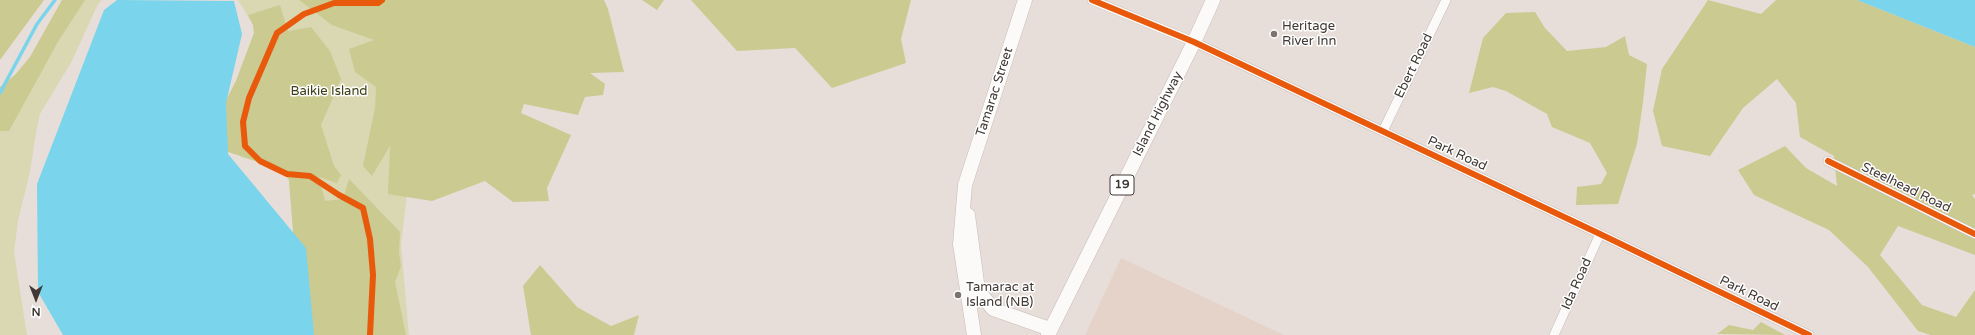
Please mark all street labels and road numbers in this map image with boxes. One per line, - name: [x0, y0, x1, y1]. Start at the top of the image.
- street label: Ebert Road: [1392, 31, 1436, 101]
- street label: Tamarac Street: [973, 45, 1017, 139]
- street label: Island Highway: [1130, 69, 1186, 159]
- street label: Park Road: [1425, 133, 1489, 175]
- street label: Steelhead Road: [1859, 160, 1953, 216]
- road number: 19: [1110, 175, 1134, 195]
- street label: Ida Road: [1559, 256, 1595, 312]
- street label: Park Road: [1717, 273, 1781, 315]

